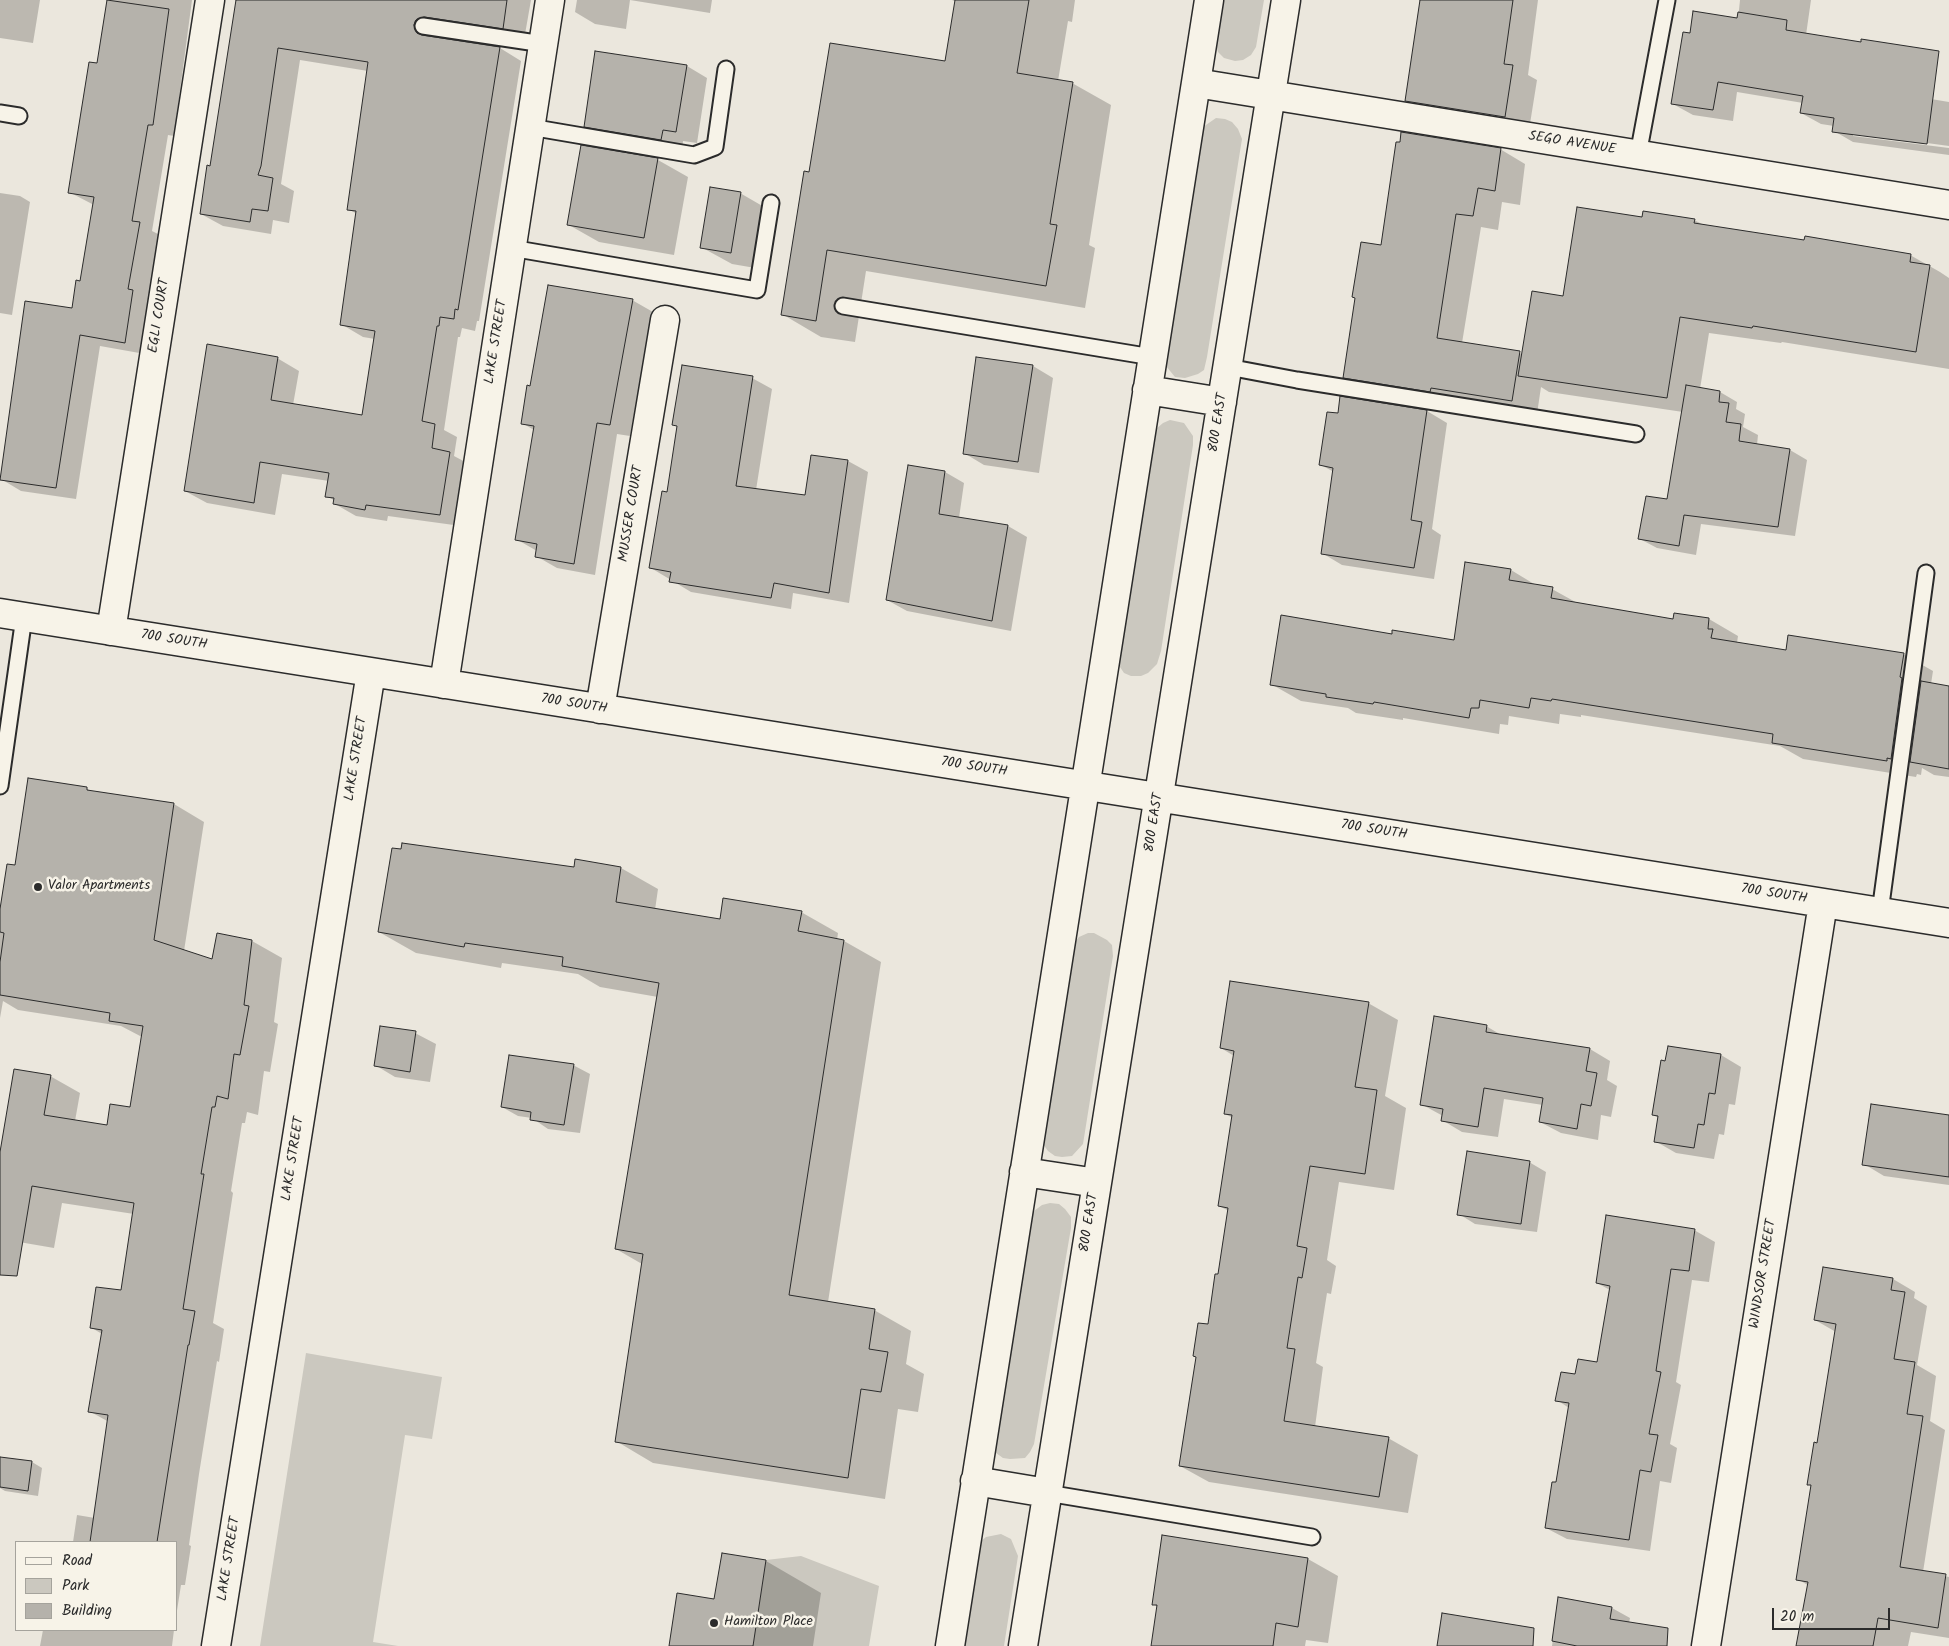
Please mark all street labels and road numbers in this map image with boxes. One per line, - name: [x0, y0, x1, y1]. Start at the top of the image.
- street label: SEGO AVENUE: [1527, 129, 1617, 159]
- street label: EGLI COURT: [146, 277, 174, 355]
- street label: LAKE STREET: [482, 299, 512, 385]
- street label: 800 EAST: [1206, 392, 1232, 454]
- street label: MUSSER COURT: [616, 465, 648, 563]
- street label: 700 SOUTH: [139, 627, 209, 655]
- street label: 700 SOUTH: [539, 691, 609, 719]
- street label: LAKE STREET: [342, 716, 372, 802]
- street label: 700 SOUTH: [939, 754, 1009, 782]
- street label: 800 EAST: [1142, 792, 1168, 854]
- street label: 700 SOUTH: [1339, 817, 1409, 845]
- street label: 700 SOUTH: [1739, 881, 1809, 909]
- street label: LAKE STREET: [279, 1116, 309, 1202]
- street label: 800 EAST: [1077, 1192, 1103, 1254]
- street label: WINDSOR STREET: [1747, 1218, 1781, 1330]
- street label: LAKE STREET: [215, 1516, 245, 1602]

